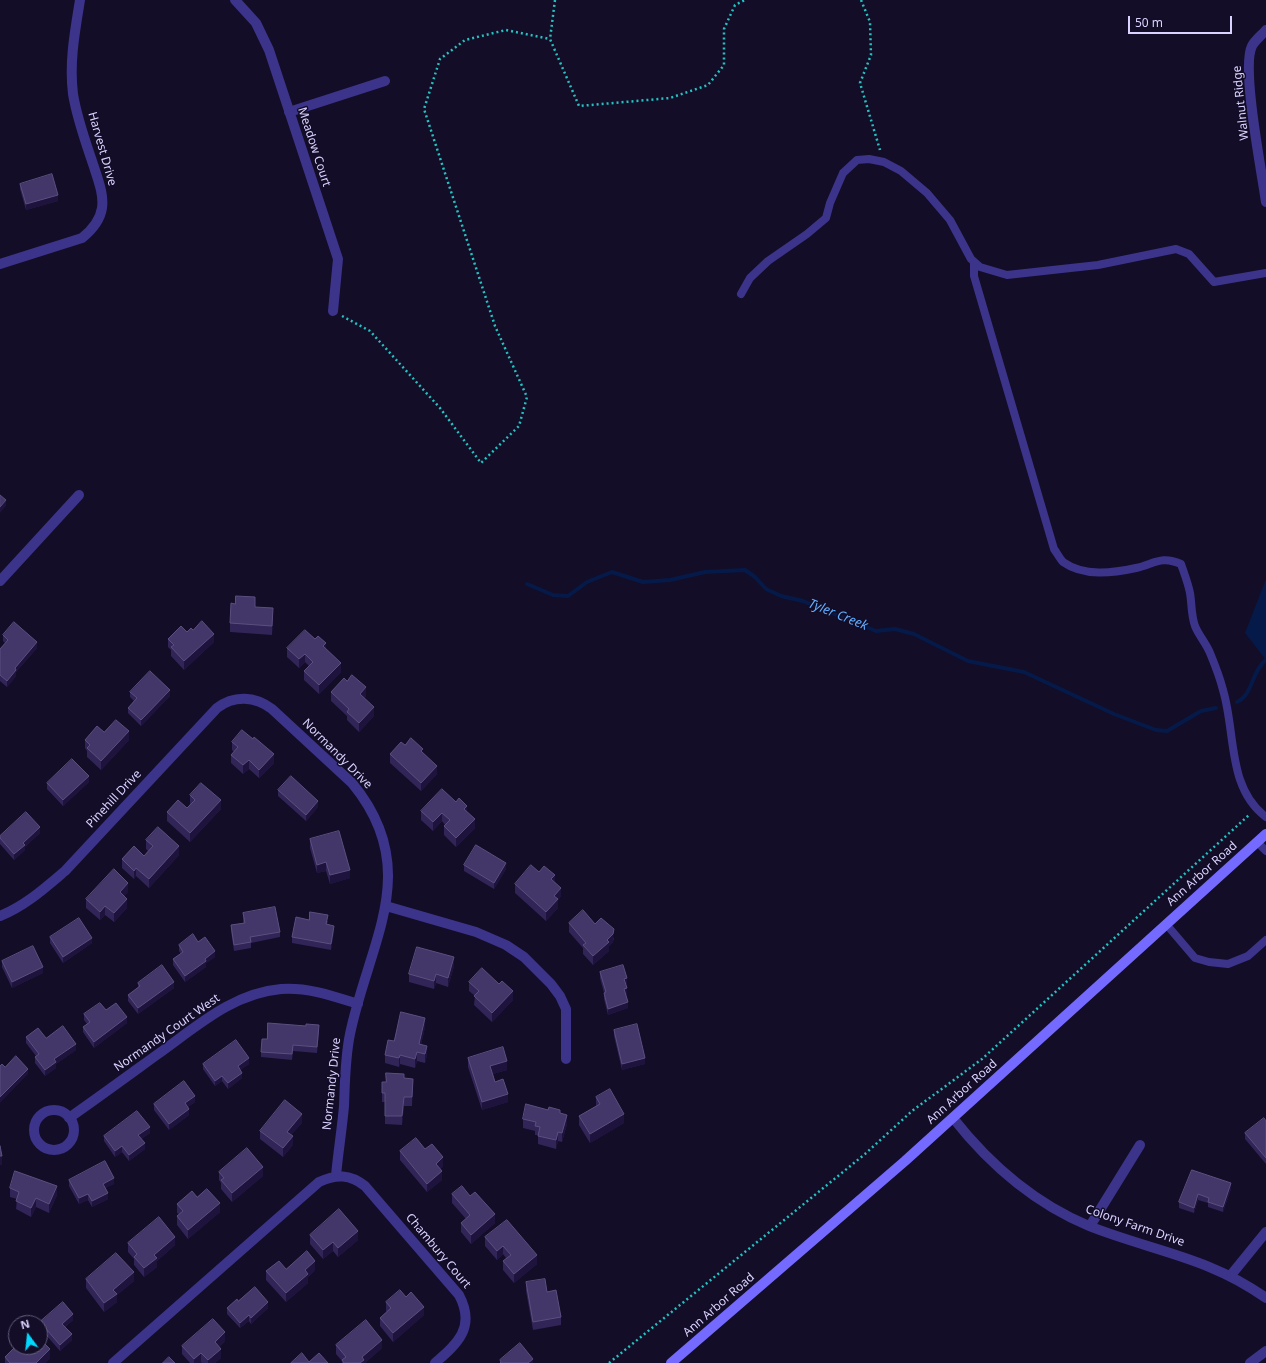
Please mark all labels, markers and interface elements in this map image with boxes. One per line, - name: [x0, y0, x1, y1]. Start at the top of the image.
- scale bar: [1130, 8, 1234, 34]
- text: 50 m: [1135, 14, 1163, 31]
- street label: Walnut Ridge: [1230, 65, 1252, 141]
- street label: Meadow Court: [294, 105, 334, 189]
- street label: Harvest Drive: [85, 110, 119, 188]
- water label: Tyler Creek: [806, 596, 870, 634]
- street label: Normandy Drive: [299, 716, 375, 792]
- street label: Pinehill Drive: [83, 767, 145, 831]
- street label: Ann Arbor Road: [1164, 839, 1240, 909]
- street label: Normandy Court West: [111, 991, 223, 1075]
- street label: Normandy Drive: [320, 1037, 344, 1131]
- street label: Ann Arbor Road: [924, 1057, 1000, 1127]
- street label: Colony Farm Drive: [1084, 1202, 1186, 1250]
- street label: Chambury Court: [402, 1211, 474, 1291]
- street label: Ann Arbor Road: [680, 1270, 758, 1340]
- north arrow: [8, 1315, 48, 1355]
- text: N: [19, 1315, 31, 1332]

